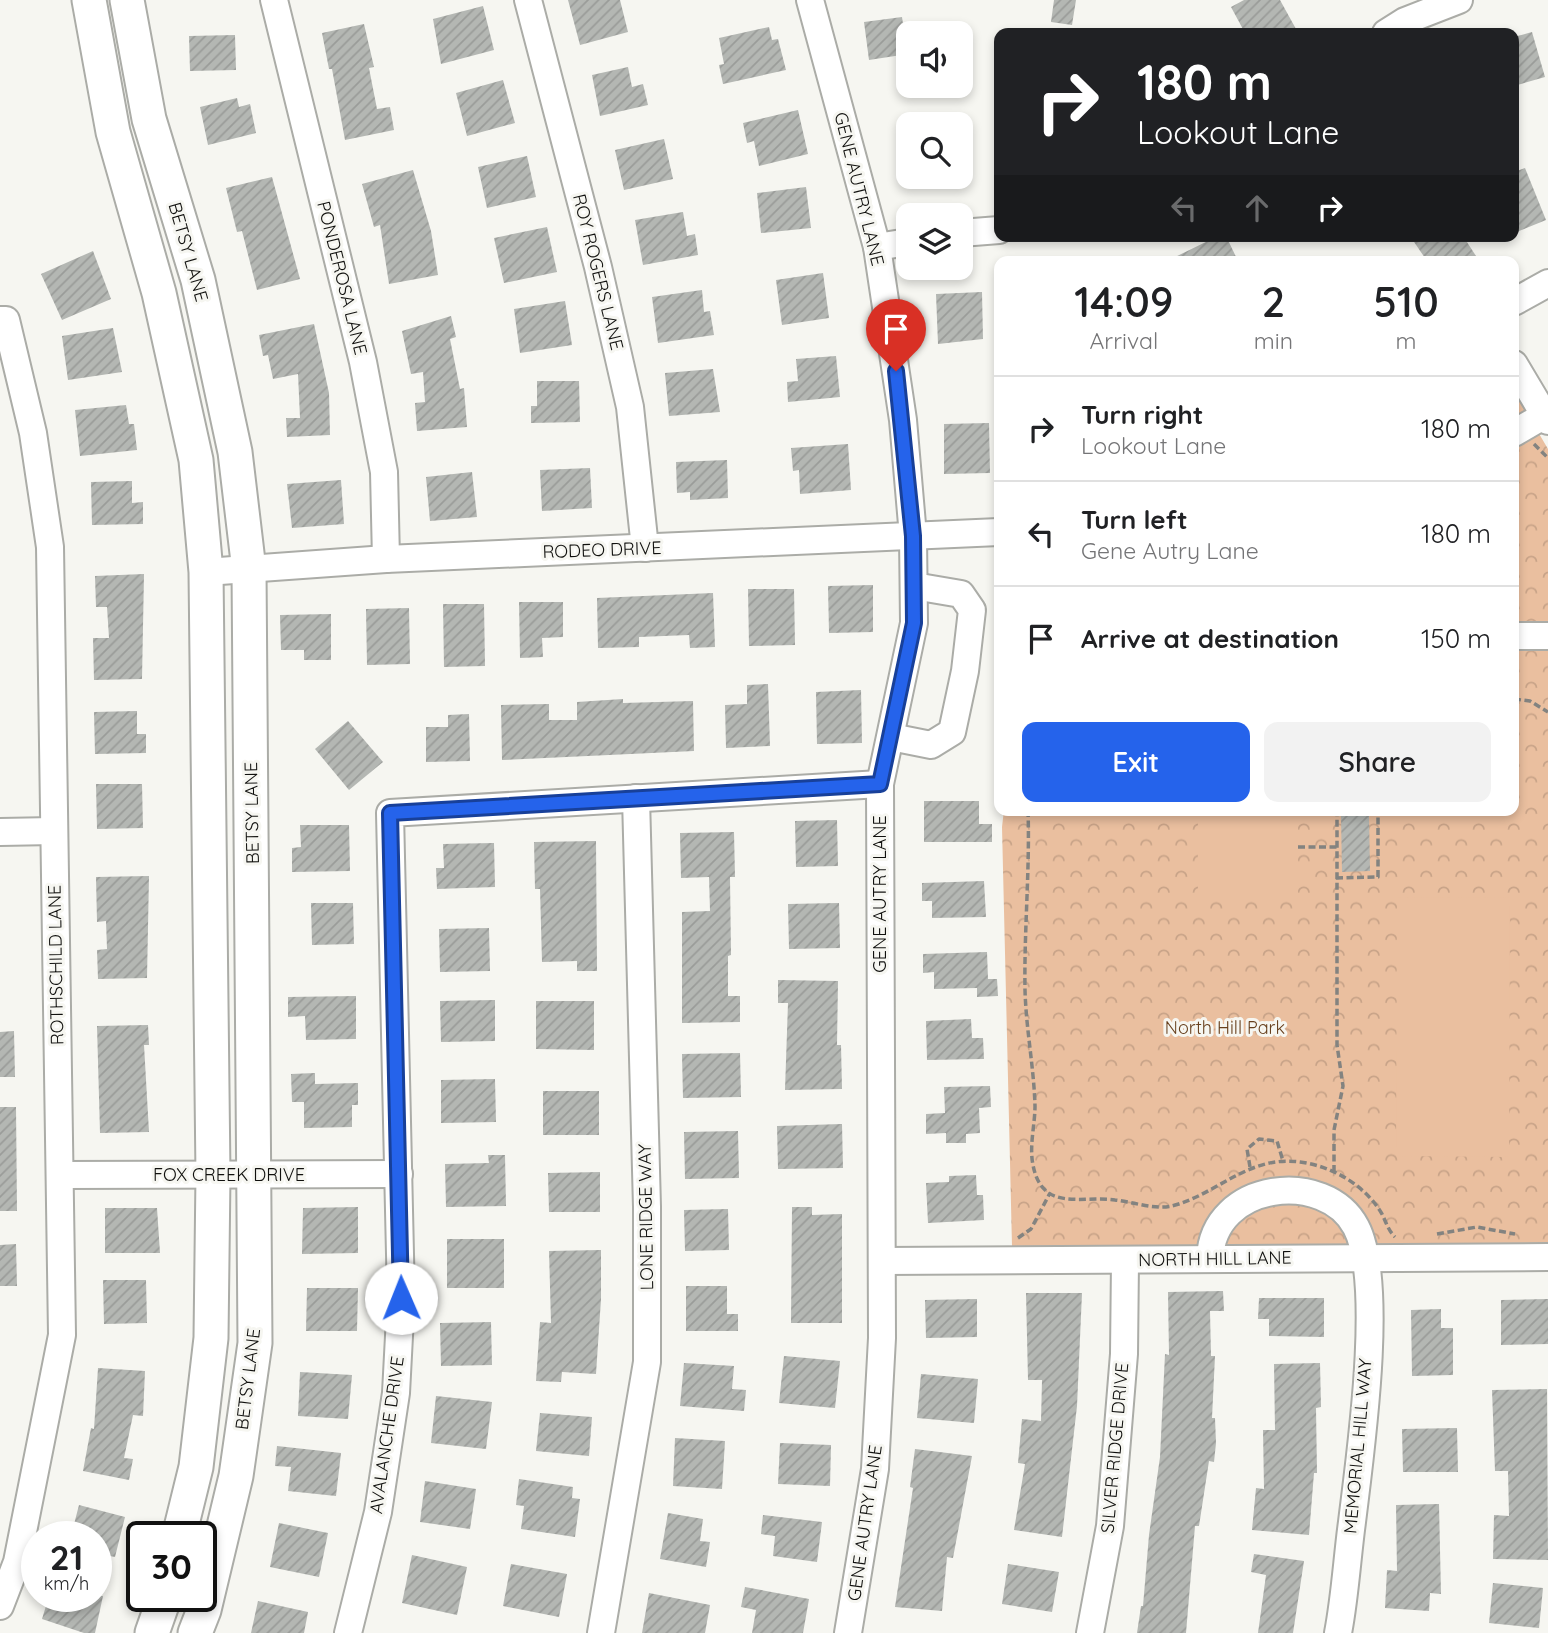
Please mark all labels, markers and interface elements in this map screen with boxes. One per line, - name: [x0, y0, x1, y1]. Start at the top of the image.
- map controls: [896, 21, 973, 280]
- button: sound: [896, 21, 973, 98]
- text: 180 m: [1137, 51, 1272, 112]
- icon: right: [1022, 56, 1113, 147]
- street label: GENE AUTRY LANE: [829, 110, 890, 268]
- button: search: [896, 112, 973, 189]
- text: Lookout Lane: [1137, 112, 1339, 152]
- icon: left: [1165, 189, 1203, 227]
- icon: ahead: [1238, 189, 1276, 227]
- icon: right: [1311, 189, 1349, 227]
- street label: ROY ROGERS LANE: [568, 191, 629, 352]
- street label: PONDEROSA LANE: [312, 199, 373, 357]
- street label: BETSY LANE: [163, 200, 214, 304]
- button: layers: [896, 203, 973, 280]
- text: 14:09: [1074, 275, 1174, 328]
- text: 2: [1262, 275, 1285, 328]
- text: 510: [1373, 275, 1439, 328]
- pin: [866, 299, 926, 371]
- icon: arrive: [877, 310, 915, 348]
- text: Arrival: [1089, 326, 1158, 355]
- text: min: [1254, 326, 1293, 355]
- text: m: [1396, 326, 1416, 355]
- text: Turn right: [1081, 398, 1203, 431]
- icon: right: [1022, 410, 1060, 448]
- text: 180 m: [1421, 412, 1491, 445]
- text: Lookout Lane: [1081, 431, 1226, 460]
- text: Turn left: [1081, 503, 1188, 536]
- icon: left: [1022, 515, 1060, 553]
- text: 180 m: [1421, 517, 1491, 550]
- street label: RODEO DRIVE: [542, 536, 662, 563]
- text: Gene Autry Lane: [1081, 536, 1259, 565]
- icon: arrive: [1022, 620, 1060, 658]
- text: Arrive at destination: [1081, 622, 1339, 655]
- text: 150 m: [1421, 622, 1491, 655]
- button: Exit: [1022, 722, 1250, 802]
- button: Share: [1264, 722, 1491, 802]
- street label: BETSY LANE: [239, 762, 264, 864]
- street label: GENE AUTRY LANE: [868, 815, 891, 973]
- street label: ROTHSCHILD LANE: [43, 885, 68, 1045]
- park label: North Hill Park: [1165, 1016, 1285, 1039]
- street label: LONE RIDGE WAY: [633, 1144, 658, 1290]
- street label: FOX CREEK DRIVE: [153, 1163, 305, 1186]
- street label: NORTH HILL LANE: [1138, 1246, 1292, 1271]
- position arrow: [364, 1261, 438, 1335]
- street label: BETSY LANE: [230, 1327, 265, 1431]
- street label: AVALANCHE DRIVE: [364, 1355, 409, 1515]
- street label: MEMORIAL HILL WAY: [1338, 1357, 1377, 1535]
- street label: SILVER RIDGE DRIVE: [1096, 1362, 1133, 1534]
- street label: GENE AUTRY LANE: [842, 1443, 887, 1602]
- speed limit sign: 30: [126, 1521, 217, 1612]
- text: 21: [50, 1535, 83, 1579]
- text: km/h: [44, 1572, 89, 1595]

